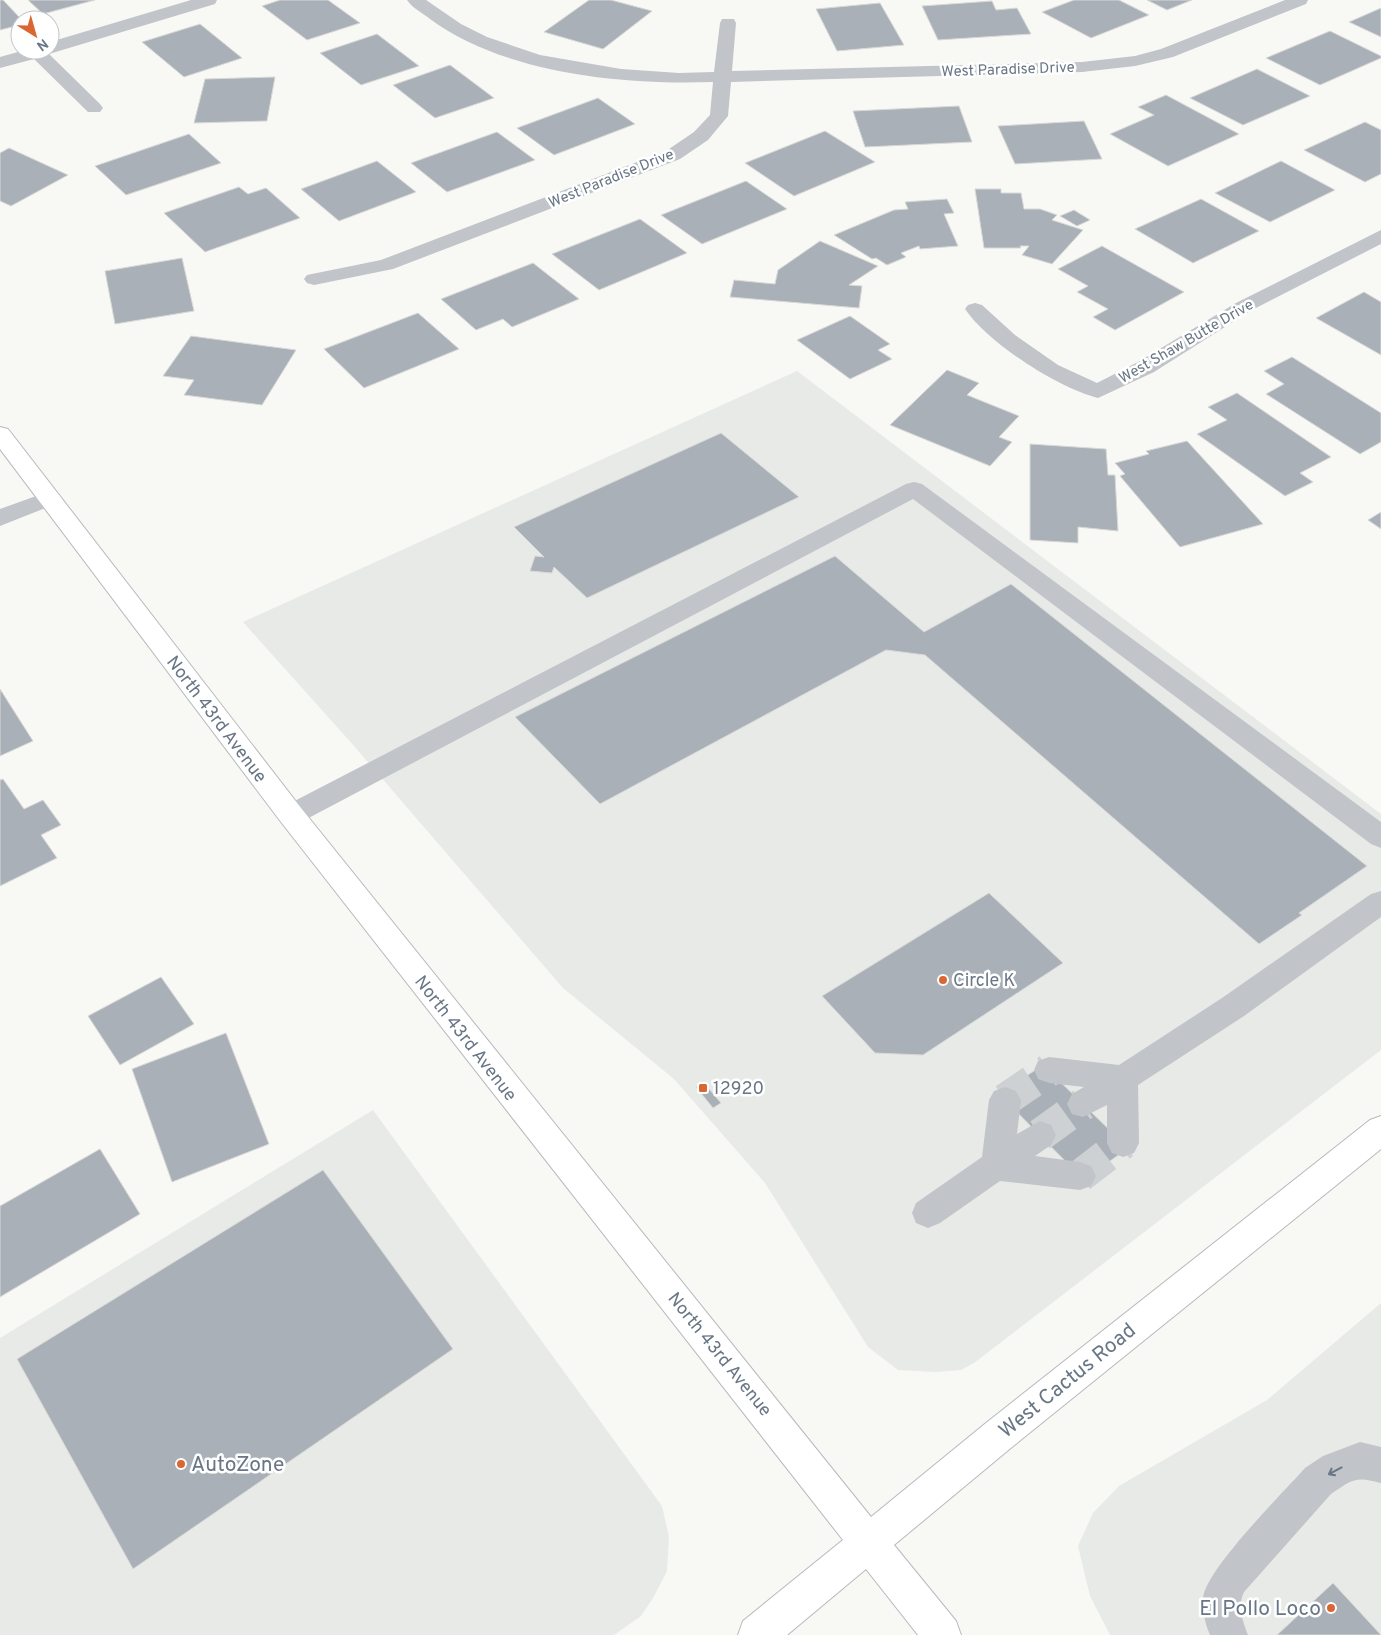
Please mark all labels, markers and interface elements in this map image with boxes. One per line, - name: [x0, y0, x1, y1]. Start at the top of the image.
- north arrow: [10, 10, 60, 60]
- text: N: [33, 34, 51, 54]
- street label: West Paradise Drive: [941, 59, 1075, 82]
- street label: West Paradise Drive: [546, 146, 677, 213]
- street label: West Shaw Butte Drive: [1116, 296, 1257, 389]
- street label: North 43rd Avenue: [161, 652, 271, 788]
- place label: Circle K: [953, 970, 1015, 993]
- street label: North 43rd Avenue: [409, 971, 521, 1106]
- marker: Circle K: [937, 974, 949, 986]
- place label: 12920: [713, 1078, 764, 1101]
- marker: 12920: [697, 1082, 709, 1094]
- street label: North 43rd Avenue: [662, 1288, 776, 1422]
- street label: West Cactus Road: [994, 1318, 1142, 1445]
- place label: AutoZone: [191, 1452, 284, 1479]
- marker: AutoZone: [175, 1458, 187, 1470]
- one-way arrow: [1328, 1467, 1343, 1476]
- place label: El Pollo Loco: [1199, 1596, 1321, 1623]
- marker: El Pollo Loco: [1325, 1602, 1337, 1614]

